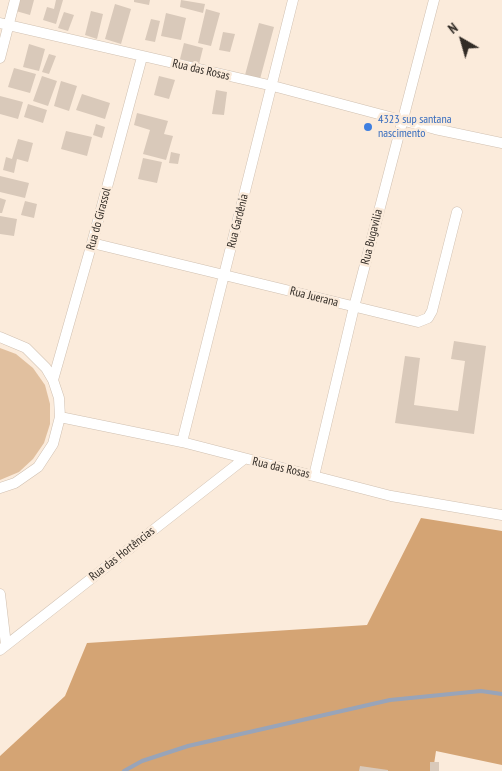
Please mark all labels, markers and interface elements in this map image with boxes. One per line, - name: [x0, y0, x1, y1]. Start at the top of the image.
- north arrow: [437, 15, 487, 65]
- text: N: [444, 19, 461, 38]
- street label: Rua das Rosas: [171, 56, 231, 84]
- place label: 4323 sup santana nascimento: [378, 113, 451, 141]
- marker: 4323 sup santana nascimento: [362, 121, 374, 133]
- street label: Rua do Girassol: [84, 186, 114, 252]
- street label: Rua Gardênia: [224, 193, 252, 249]
- street label: Rua Bugavilia: [358, 208, 386, 266]
- street label: Rua Juerana: [288, 284, 340, 310]
- street label: Rua das Rosas: [251, 454, 311, 482]
- street label: Rua das Hortências: [86, 524, 158, 584]

